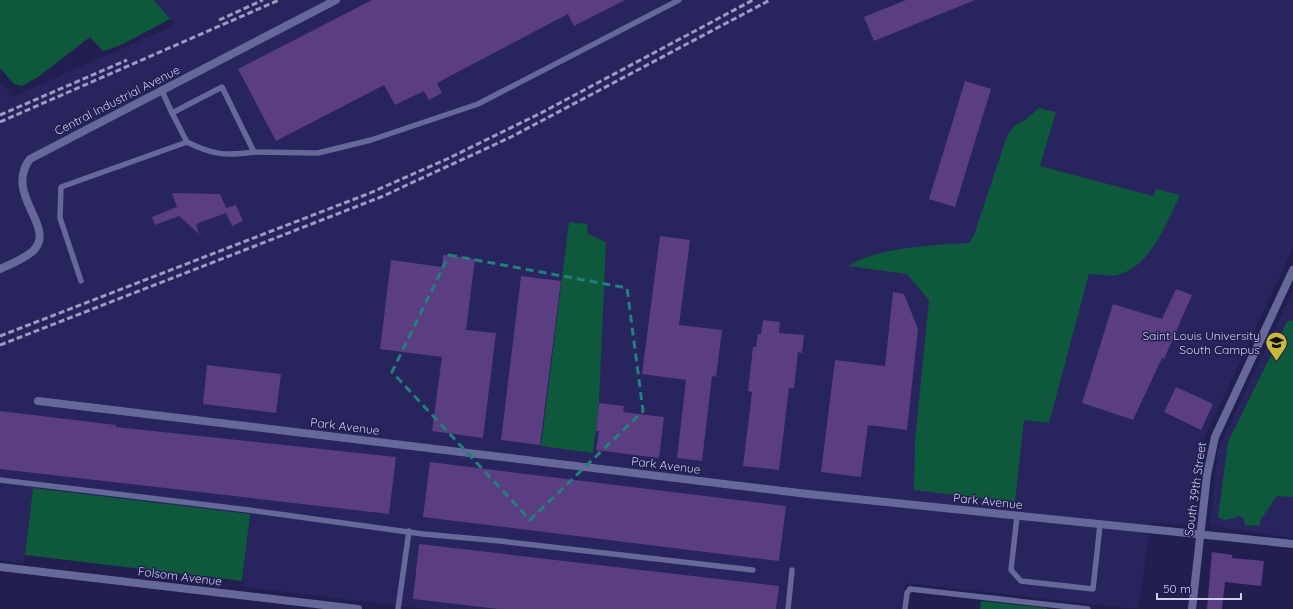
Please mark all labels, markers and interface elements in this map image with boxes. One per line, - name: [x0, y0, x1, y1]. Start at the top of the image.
- street label: Central Industrial Avenue: [52, 62, 182, 138]
- place label: Saint Louis University South Campus: [1142, 328, 1260, 357]
- school or university icon: Saint Louis University South Campus: [1263, 329, 1289, 362]
- street label: Park Avenue: [309, 414, 381, 438]
- street label: South 39th Street: [1181, 441, 1209, 537]
- street label: Park Avenue: [630, 453, 702, 477]
- street label: Park Avenue: [953, 490, 1024, 512]
- street label: Folsom Avenue: [137, 563, 223, 589]
- scale bar: [1157, 575, 1241, 601]
- text: 50 m: [1163, 581, 1191, 596]

